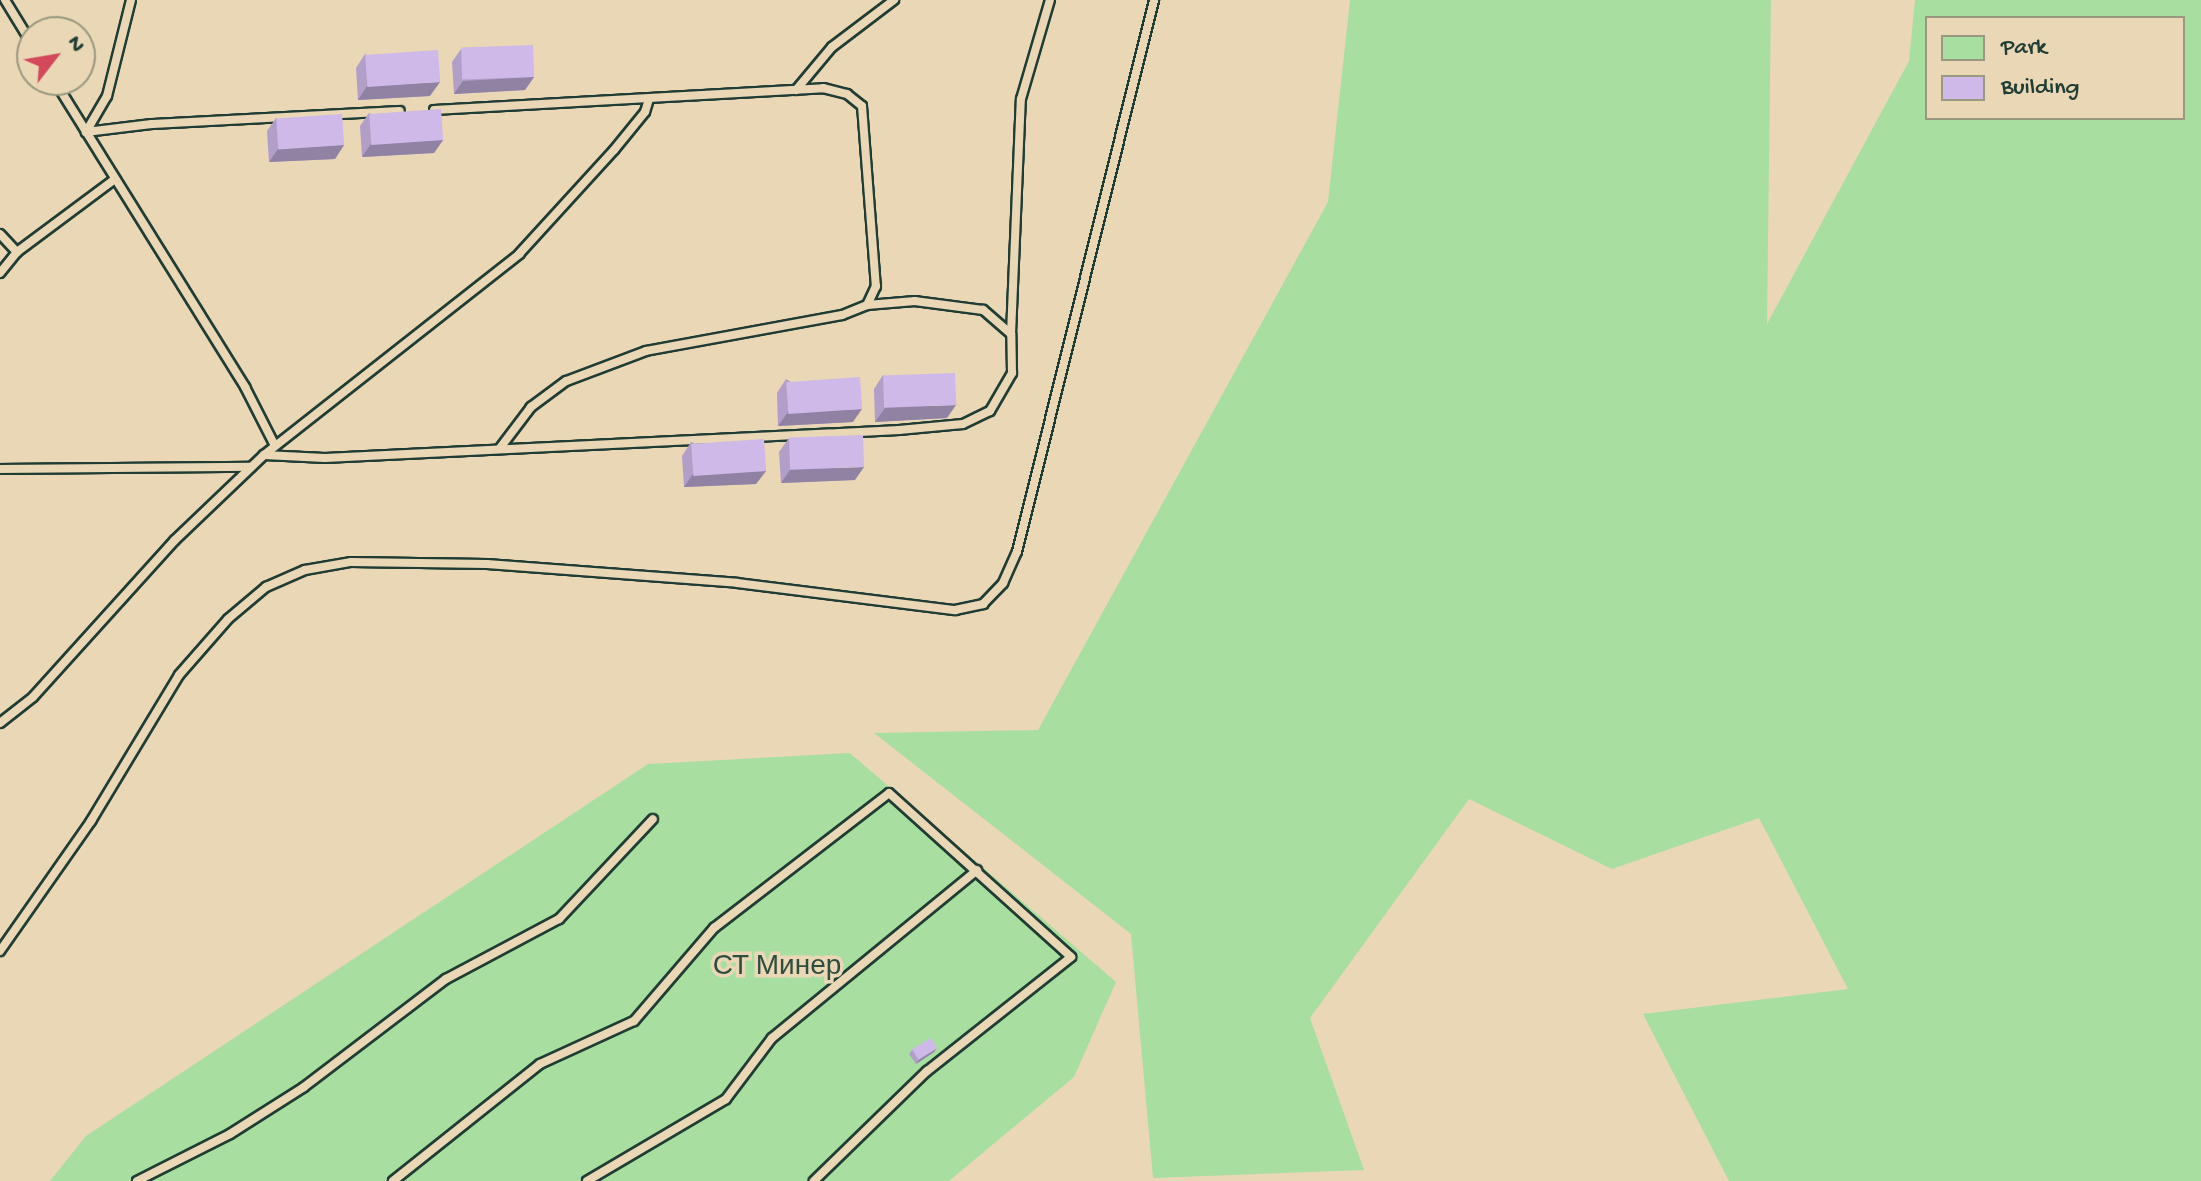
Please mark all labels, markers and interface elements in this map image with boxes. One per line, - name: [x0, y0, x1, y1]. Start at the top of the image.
- north arrow: [16, 16, 96, 96]
- legend: [1925, 16, 2185, 120]
- text: N: [60, 32, 90, 58]
- text: Park: [2001, 34, 2047, 63]
- text: Building: [2001, 74, 2079, 103]
- park label: СТ Минер: [713, 952, 841, 986]

